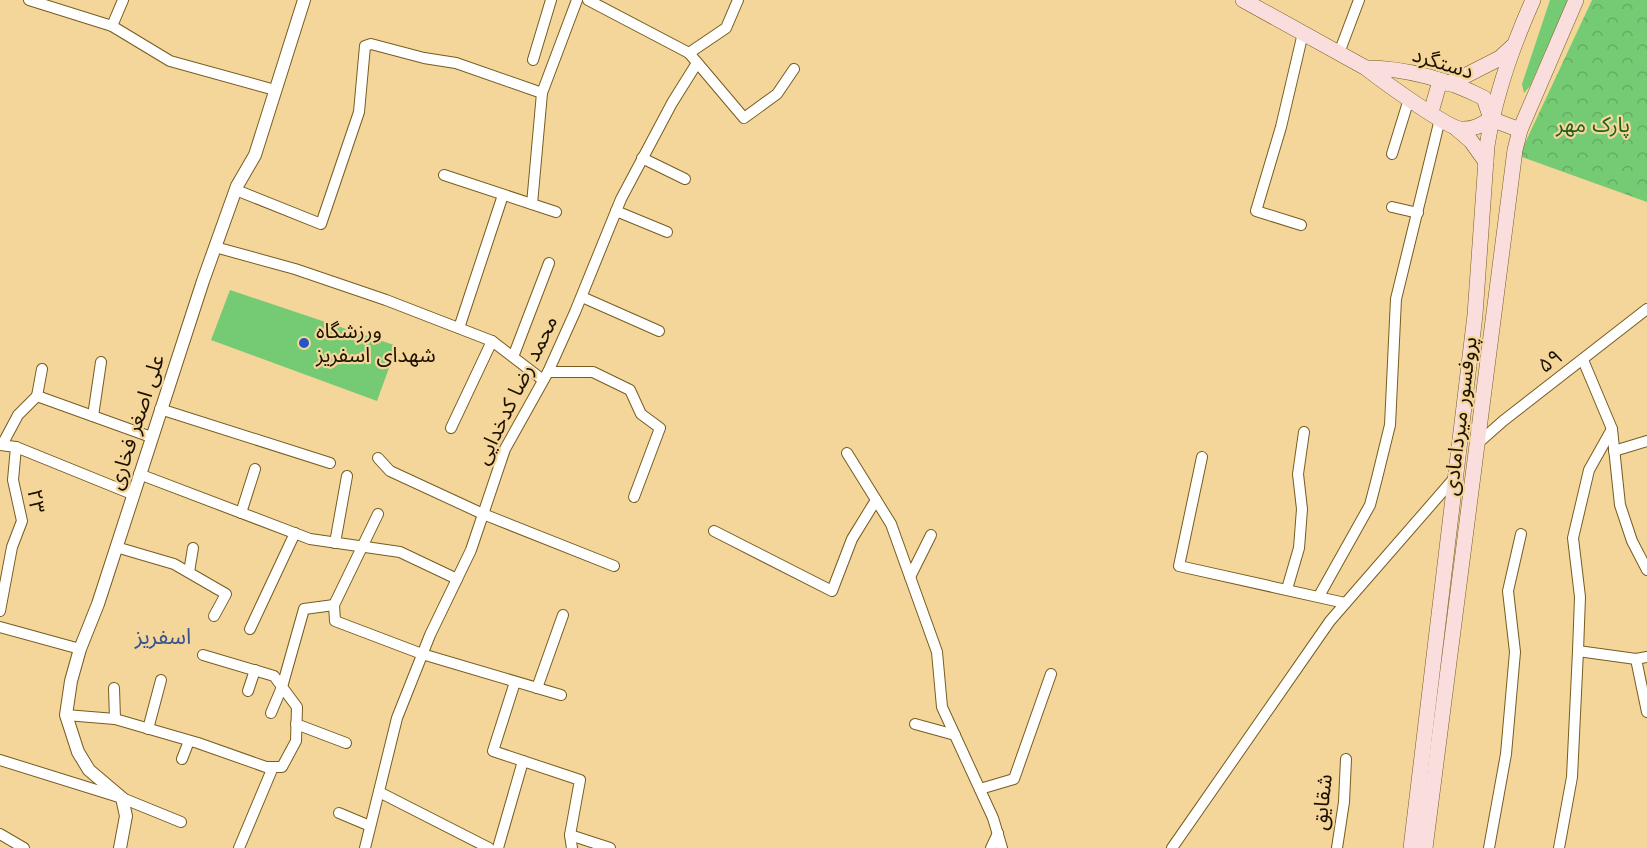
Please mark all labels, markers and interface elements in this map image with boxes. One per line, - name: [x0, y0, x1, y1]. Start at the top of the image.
- street label: دستگرد: [1409, 39, 1477, 87]
- park label: پارک مهر: [1555, 110, 1630, 140]
- street label: محمد رضا کدخدایی: [467, 310, 565, 470]
- place label: ورزشگاه شهدای اسفریز: [315, 316, 436, 370]
- street label: پروفسور میردامادی: [1435, 335, 1485, 497]
- marker: ورزشگاه شهدای اسفریز: [297, 336, 311, 350]
- street label: ۵۹: [1531, 342, 1569, 380]
- street label: علی اصغر فخاری: [100, 350, 172, 494]
- street label: ۲۳: [19, 487, 53, 515]
- district label: اسفریز: [134, 620, 191, 652]
- street label: شقایق: [1304, 772, 1340, 832]

